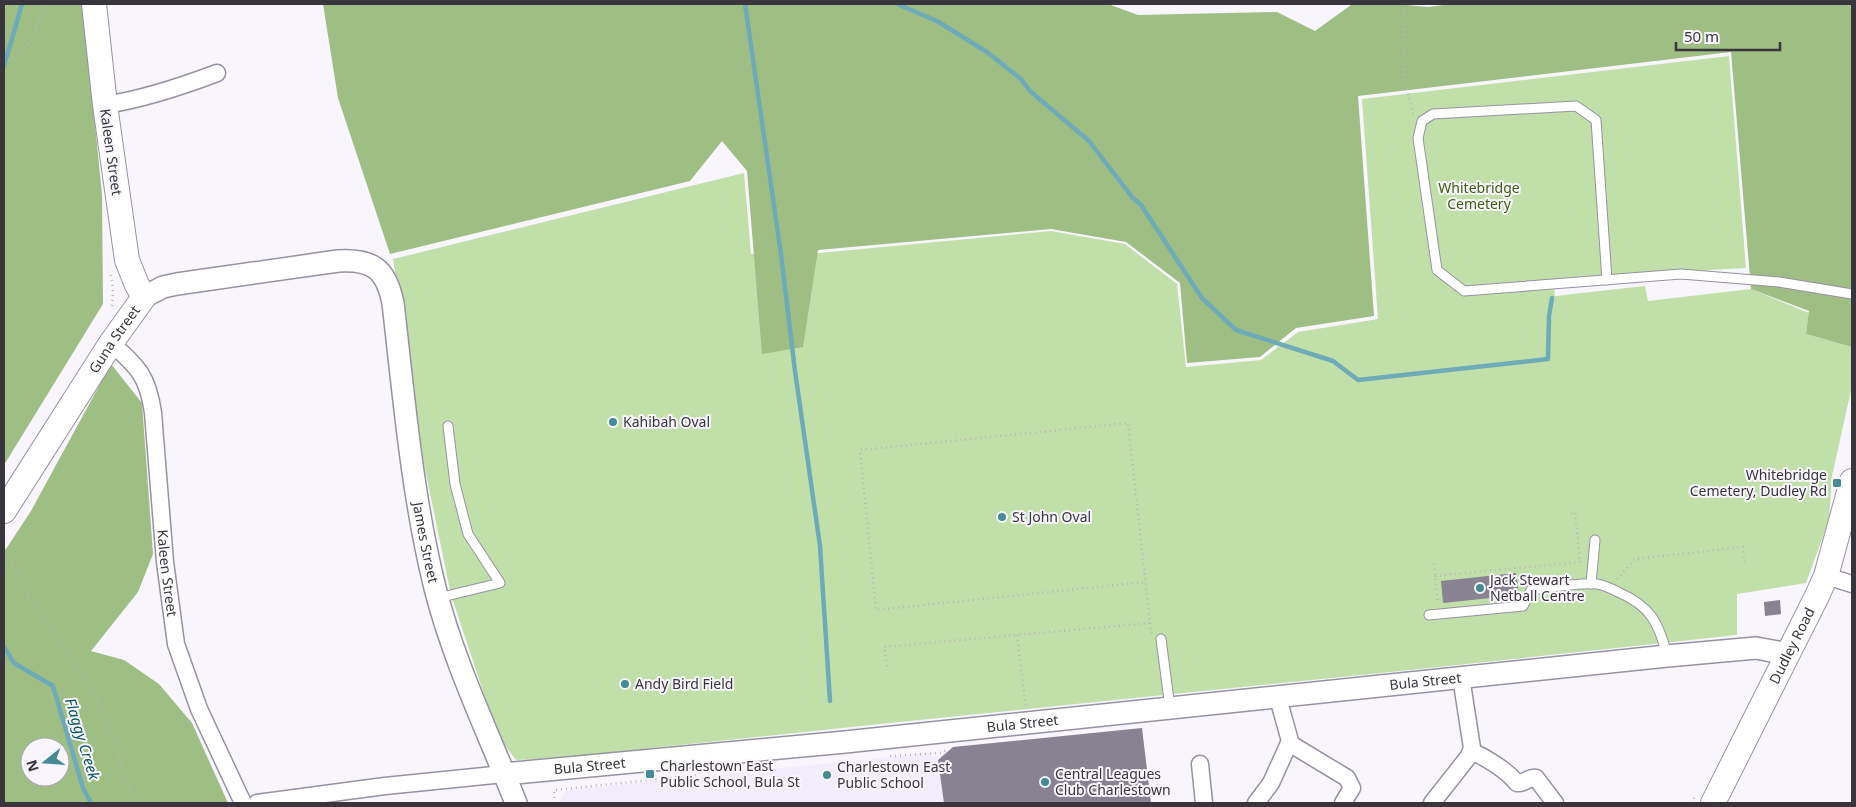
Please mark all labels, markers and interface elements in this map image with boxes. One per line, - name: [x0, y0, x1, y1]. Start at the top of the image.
- scale bar: [1676, 20, 1780, 52]
- text: 50 m: [1684, 26, 1719, 46]
- street label: Kaleen Street: [96, 107, 127, 196]
- park label: Whitebridge Cemetery: [1438, 178, 1520, 213]
- street label: Guna Street: [84, 302, 144, 377]
- place label: Kahibah Oval: [623, 412, 710, 431]
- marker: Kahibah Oval: [607, 416, 619, 428]
- place label: Whitebridge Cemetery, Dudley Rd: [1690, 465, 1827, 500]
- marker: Whitebridge Cemetery, Dudley Rd: [1831, 477, 1843, 489]
- street label: James Street: [408, 499, 443, 585]
- place label: St John Oval: [1012, 507, 1091, 526]
- marker: St John Oval: [996, 511, 1008, 523]
- street label: Kaleen Street: [153, 529, 182, 618]
- place label: Jack Stewart Netball Centre: [1488, 570, 1585, 605]
- marker: Jack Stewart Netball Centre: [1474, 582, 1486, 594]
- street label: Dudley Road: [1764, 604, 1819, 687]
- street label: Bula Street: [1388, 668, 1462, 694]
- place label: Andy Bird Field: [635, 674, 733, 693]
- marker: Andy Bird Field: [619, 678, 631, 690]
- water label: Flaggy Creek: [61, 695, 105, 783]
- street label: Bula Street: [986, 710, 1059, 736]
- north arrow: [20, 737, 70, 787]
- street label: Bula Street: [553, 753, 626, 778]
- place label: Charlestown East Public School, Bula St: [660, 756, 800, 791]
- place label: Charlestown East Public School: [837, 757, 950, 792]
- text: N: [21, 758, 43, 774]
- place label: Central Leagues Club Charlestown: [1055, 764, 1171, 799]
- marker: Charlestown East Public School, Bula St: [644, 768, 656, 780]
- marker: Charlestown East Public School: [821, 769, 833, 781]
- marker: Central Leagues Club Charlestown: [1039, 776, 1051, 788]

